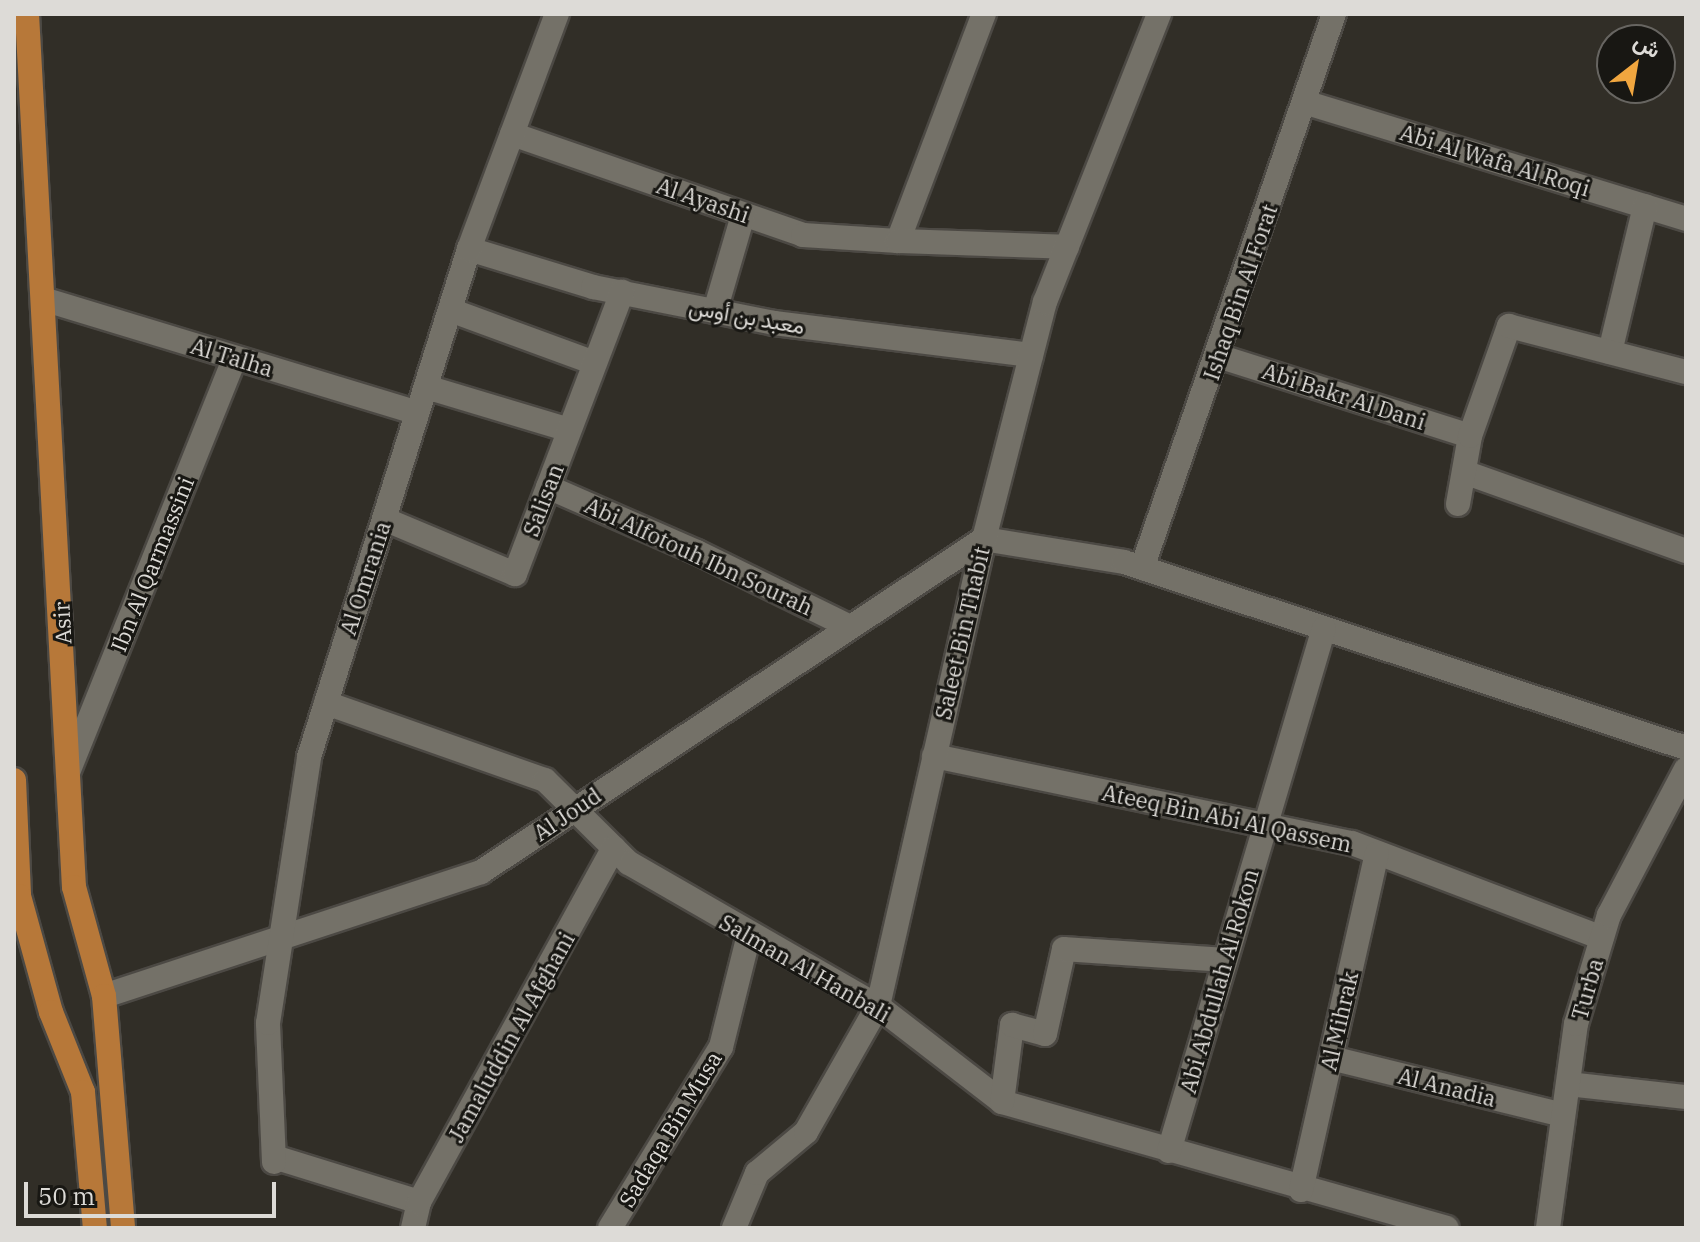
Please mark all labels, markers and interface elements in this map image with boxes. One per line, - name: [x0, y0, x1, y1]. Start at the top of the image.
- north arrow: [1596, 24, 1676, 104]
- text: ش: [1629, 25, 1666, 64]
- street label: Abi Al Wafa Al Roqi: [1397, 119, 1593, 201]
- street label: Al Ayashi: [653, 172, 753, 228]
- street label: Ishaq Bin Al Forat: [1198, 201, 1282, 383]
- street label: معبد بن أوس: [687, 293, 807, 339]
- street label: Al Talha: [188, 332, 276, 382]
- street label: Abi Bakr Al Dani: [1259, 357, 1429, 435]
- street label: Salisan: [517, 460, 569, 540]
- street label: Ibn Al Qarmassini: [105, 473, 199, 655]
- street label: Abi Alfotouh Ibn Sourah: [581, 492, 817, 620]
- street label: Al Omrania: [334, 518, 396, 638]
- street label: Saleet Bin Thabit: [929, 544, 995, 722]
- street label: Asir: [48, 601, 76, 645]
- street label: Ateeq Bin Abi Al Qassem: [1100, 779, 1354, 857]
- street label: Al Joud: [528, 782, 606, 846]
- street label: Abi Abdullah Al Rokon: [1174, 866, 1264, 1096]
- street label: Salman Al Hanbali: [715, 908, 895, 1028]
- street label: Jamaluddin Al Afghani: [442, 927, 580, 1147]
- street label: Turba: [1566, 955, 1608, 1023]
- street label: Al Mihrak: [1315, 969, 1363, 1073]
- street label: Sadaqa Bin Musa: [613, 1046, 727, 1212]
- street label: Al Anadia: [1395, 1062, 1499, 1112]
- scale bar: [28, 1166, 280, 1216]
- text: 50 m: [38, 1180, 95, 1212]

